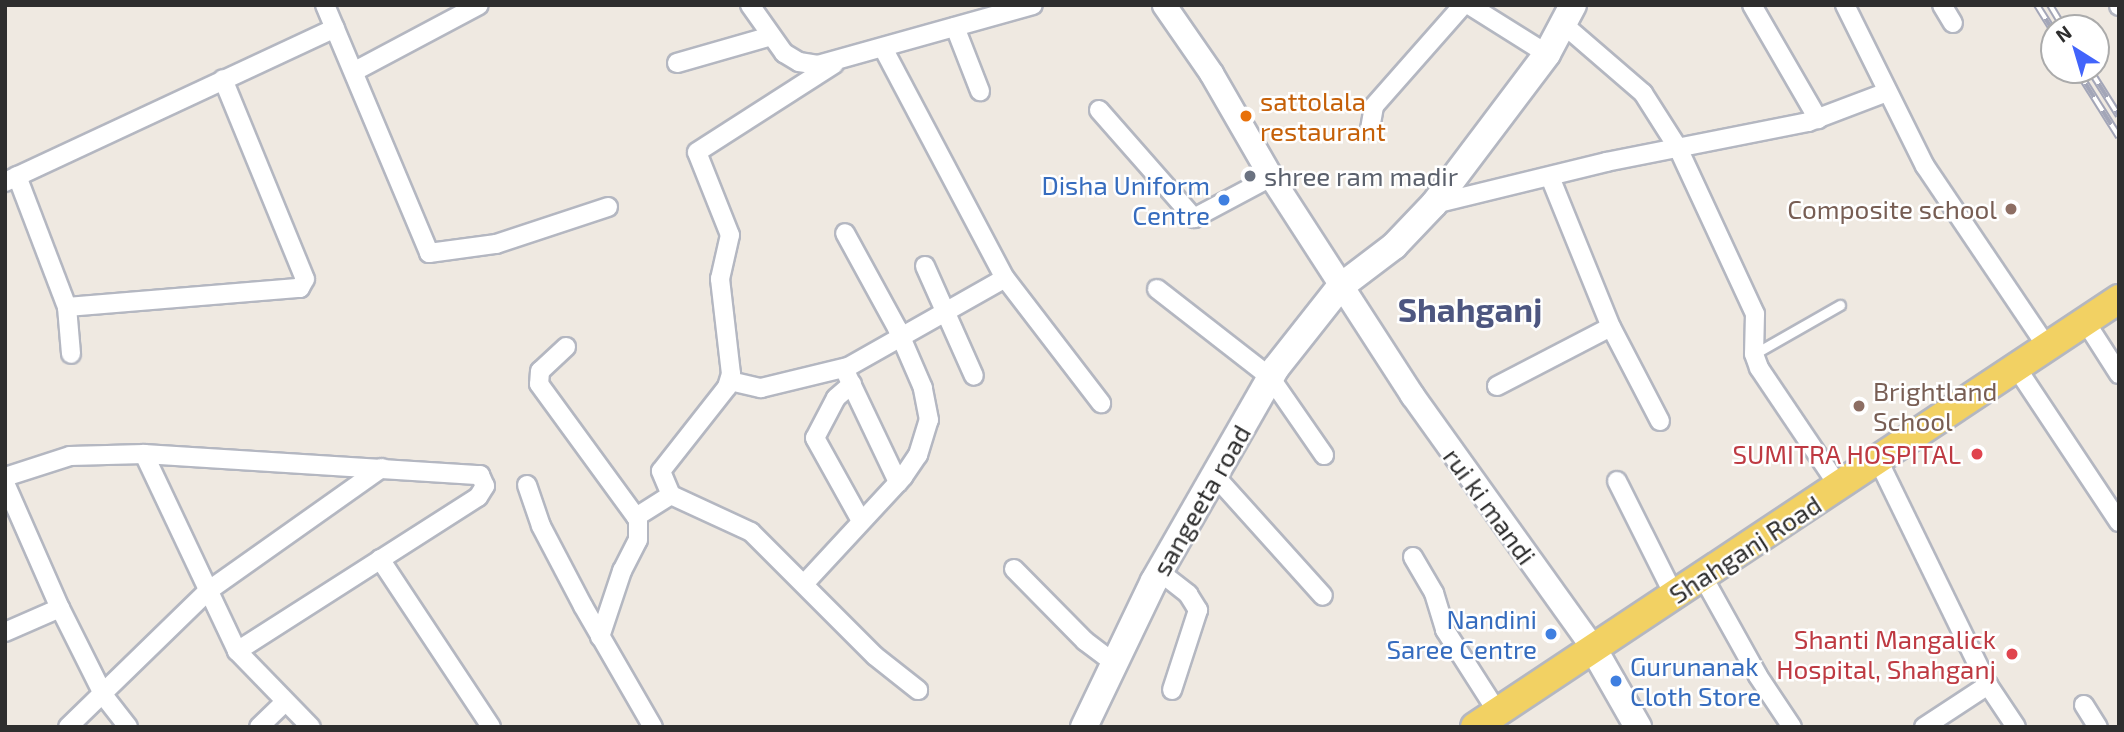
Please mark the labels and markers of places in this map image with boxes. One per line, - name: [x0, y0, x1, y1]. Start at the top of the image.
- place label: sattolala restaurant: [1260, 85, 1386, 146]
- marker: sattolala restaurant: [1238, 108, 1254, 124]
- place label: shree ram madir: [1264, 160, 1458, 192]
- marker: shree ram madir: [1242, 168, 1258, 184]
- place label: Disha Uniform Centre: [1041, 169, 1210, 230]
- marker: Disha Uniform Centre: [1216, 192, 1232, 208]
- place label: Composite school: [1787, 193, 1997, 225]
- marker: Composite school: [2003, 201, 2019, 217]
- place label: Brightland School: [1873, 375, 1998, 436]
- marker: Brightland School: [1851, 398, 1867, 414]
- place label: SUMITRA HOSPITAL: [1732, 438, 1961, 470]
- marker: SUMITRA HOSPITAL: [1967, 444, 1987, 464]
- place label: Nandini Saree Centre: [1386, 603, 1537, 664]
- place label: Shanti Mangalick Hospital, Shahganj: [1776, 623, 1996, 684]
- marker: Nandini Saree Centre: [1543, 626, 1559, 642]
- marker: Shanti Mangalick Hospital, Shahganj: [2002, 644, 2022, 664]
- place label: Gurunanak Cloth Store: [1630, 650, 1761, 712]
- marker: Gurunanak Cloth Store: [1608, 673, 1624, 689]

